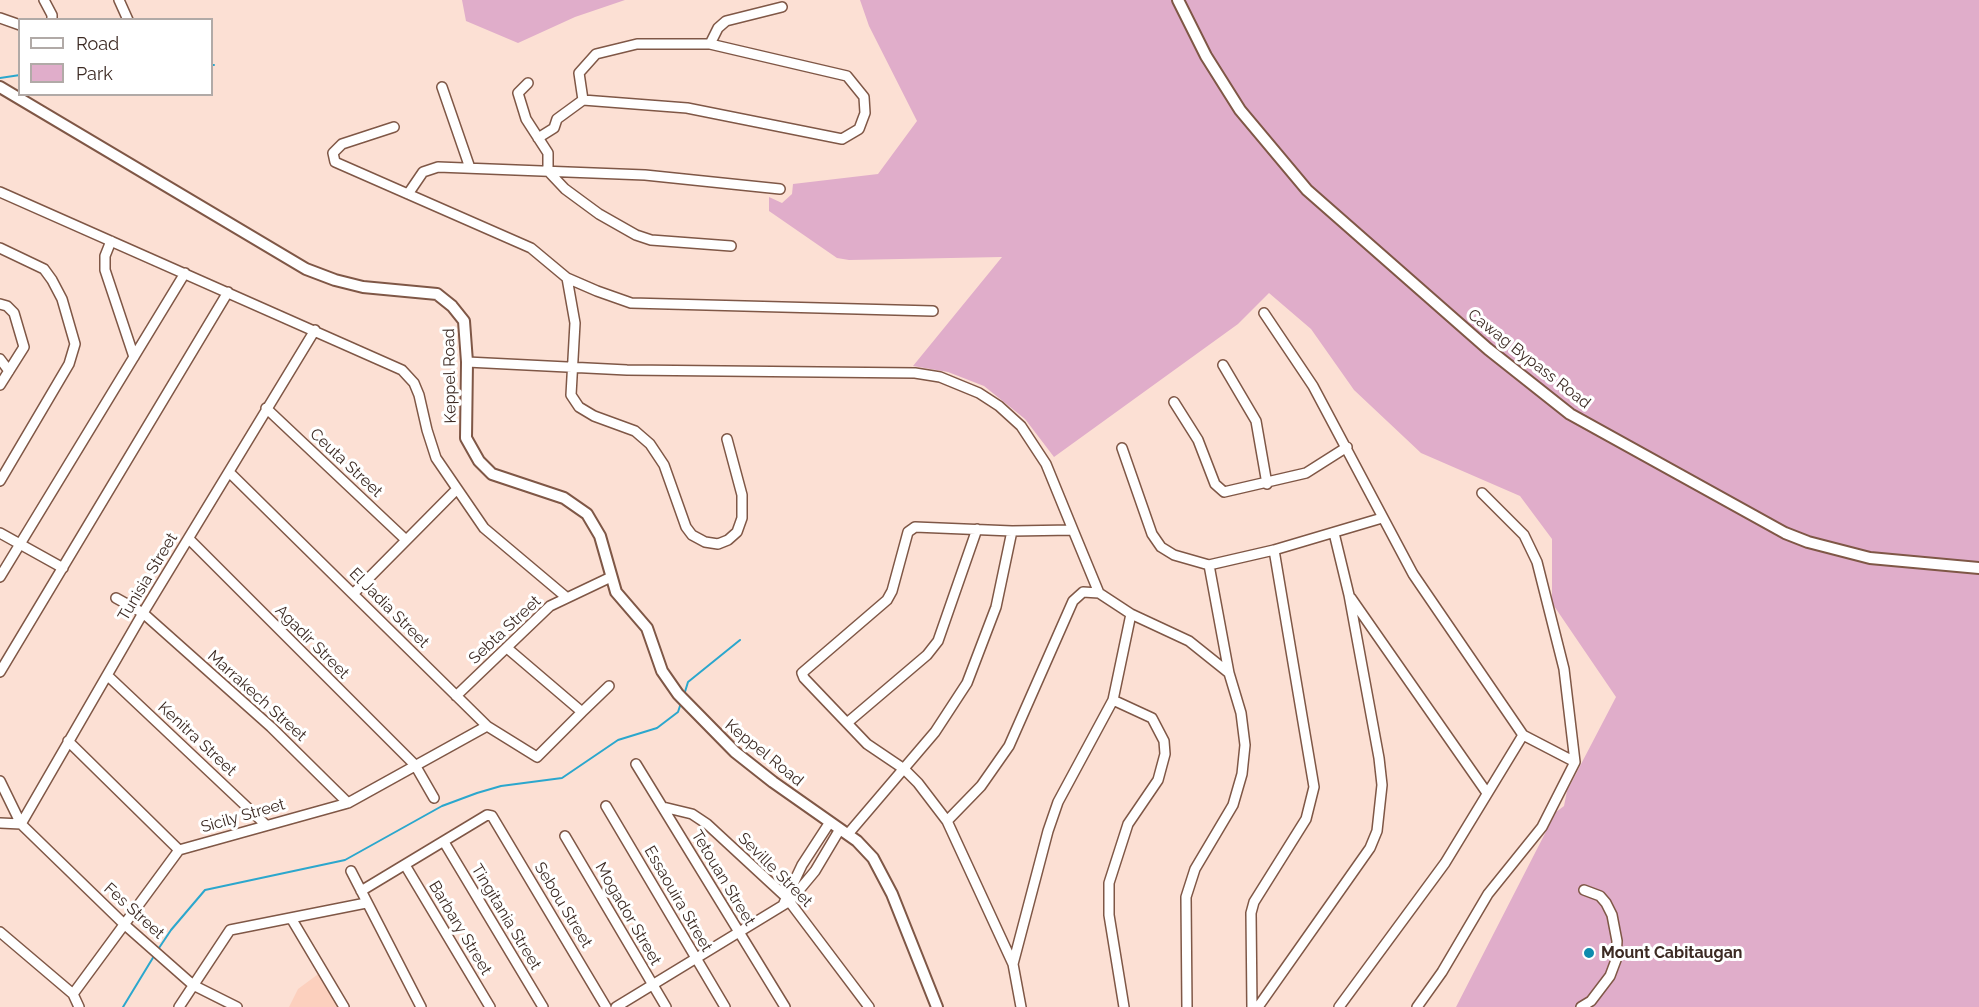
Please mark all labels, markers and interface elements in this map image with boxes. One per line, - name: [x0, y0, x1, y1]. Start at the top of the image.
- legend: [18, 18, 213, 96]
- text: Road: [76, 33, 119, 54]
- text: Park: [76, 63, 113, 84]
- street label: Cawag Bypass Road: [1464, 305, 1594, 413]
- street label: Keppel Road: [440, 328, 460, 424]
- street label: Ceuta Street: [306, 424, 386, 502]
- street label: Tunisia Street: [114, 530, 182, 624]
- street label: El Jadia Street: [345, 564, 433, 652]
- street label: Sebta Street: [465, 592, 545, 668]
- street label: Agadir Street: [271, 601, 353, 683]
- street label: Marrakech Street: [204, 647, 310, 745]
- street label: Kenitra Street: [154, 698, 240, 780]
- street label: Keppel Road: [721, 716, 807, 790]
- street label: Sicily Street: [199, 795, 287, 837]
- street label: Tetouan Street: [687, 827, 759, 929]
- street label: Seville Street: [734, 829, 816, 911]
- street label: Essaouira Street: [640, 843, 716, 955]
- street label: Sebou Street: [530, 859, 596, 951]
- street label: Mogador Street: [591, 859, 665, 969]
- street label: Tingitania Street: [467, 861, 545, 973]
- street label: Barbary Street: [424, 877, 496, 979]
- street label: Fes Street: [100, 879, 168, 943]
- place label: Mount Cabitaugan: [1601, 943, 1742, 963]
- marker: Mount Cabitaugan: [1582, 946, 1596, 960]

